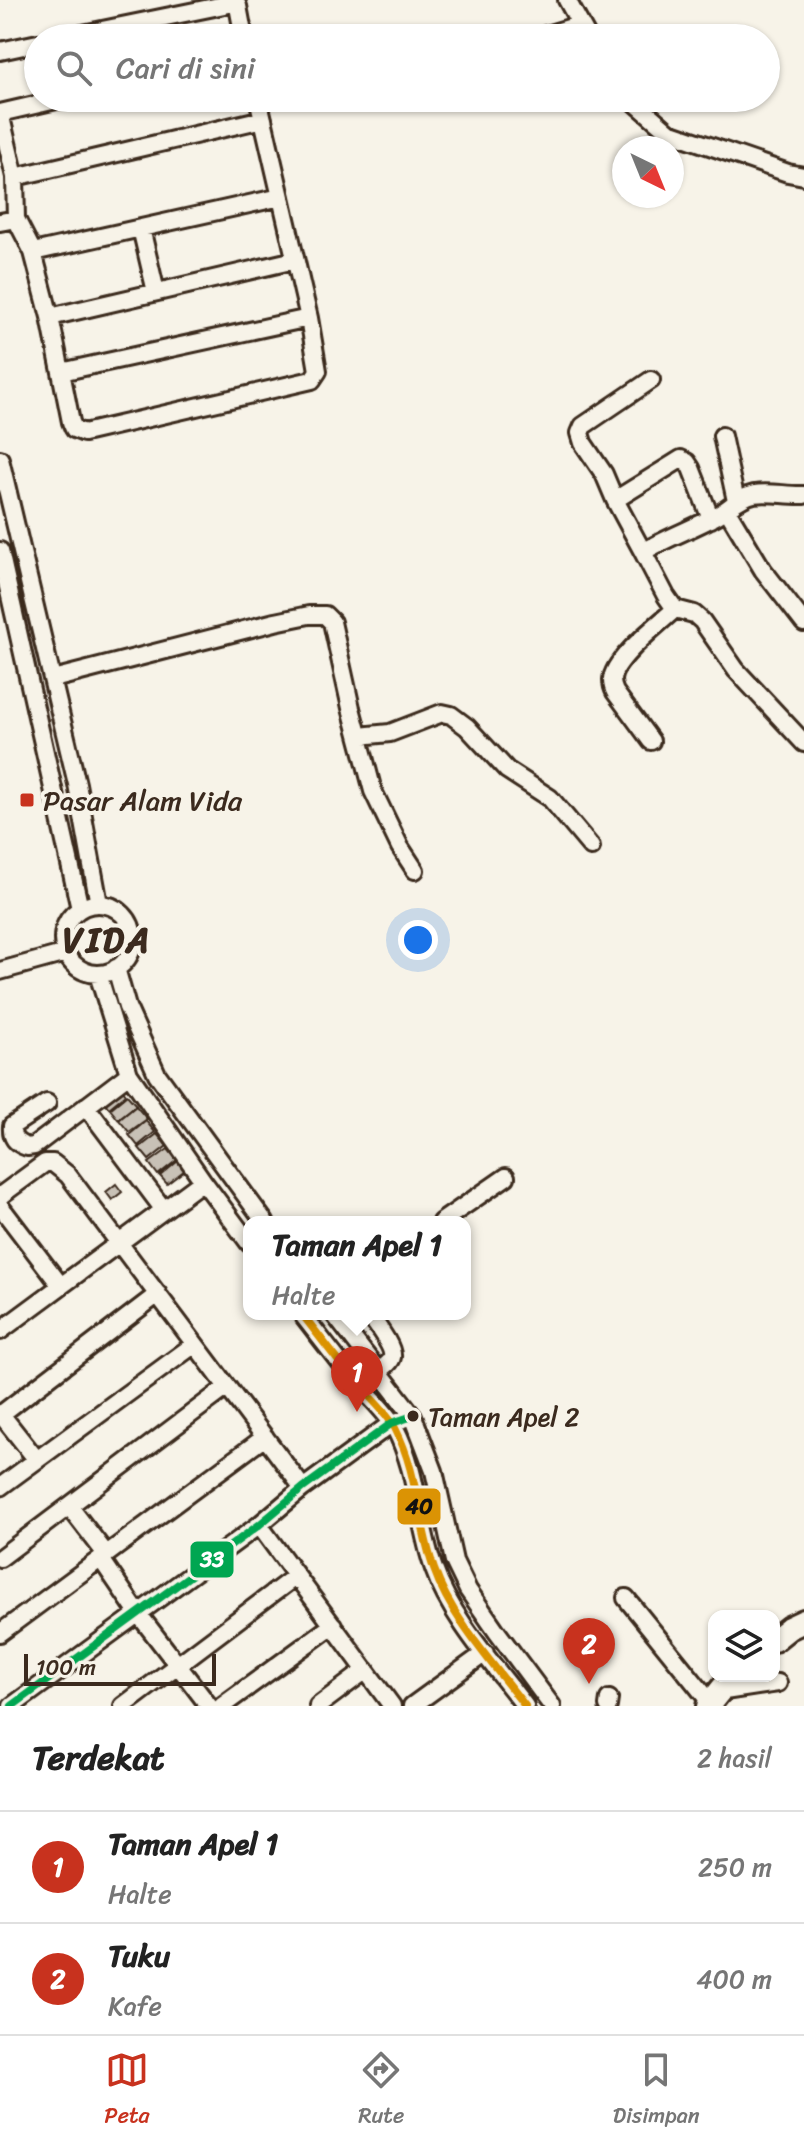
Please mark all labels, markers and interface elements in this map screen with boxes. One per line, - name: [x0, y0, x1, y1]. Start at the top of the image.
- search box: [24, 24, 780, 112]
- text: Cari di sini: [116, 41, 255, 95]
- icon: search: [52, 46, 96, 90]
- north arrow: [612, 136, 684, 208]
- place label: Pasar Alam Vida: [43, 776, 243, 825]
- marker: Pasar Alam Vida: [18, 791, 36, 809]
- district label: VIDA: [63, 908, 151, 972]
- your location: [398, 920, 438, 960]
- popup: [243, 1216, 471, 1320]
- text: Taman Apel 1: [272, 1218, 442, 1272]
- text: Halte: [272, 1272, 335, 1318]
- pin: 1: [331, 1346, 383, 1412]
- place label: Taman Apel 2: [428, 1394, 579, 1440]
- marker: Taman Apel 2: [405, 1408, 421, 1424]
- line badge: 40: [396, 1487, 442, 1526]
- text: 40: [404, 1487, 433, 1526]
- line badge: 33: [189, 1540, 235, 1579]
- text: 33: [199, 1540, 224, 1579]
- map controls: [708, 1610, 780, 1682]
- button: layers: [708, 1610, 780, 1682]
- pin: 2: [563, 1618, 615, 1684]
- text: 100 m: [36, 1648, 96, 1687]
- scale bar: [24, 1650, 216, 1686]
- text: Terdekat: [32, 1728, 165, 1788]
- text: 2 hasil: [697, 1735, 772, 1781]
- text: Taman Apel 1: [108, 1817, 278, 1871]
- text: 1: [52, 1844, 64, 1890]
- text: 250 m: [698, 1844, 772, 1890]
- text: Halte: [108, 1871, 172, 1917]
- text: Tuku: [108, 1929, 170, 1983]
- text: 2: [50, 1956, 66, 2002]
- text: 400 m: [696, 1956, 772, 2002]
- text: Kafe: [108, 1983, 162, 2029]
- tab: Peta: [104, 2048, 150, 2135]
- tab: Rute: [358, 2048, 404, 2135]
- tab: Disimpan: [613, 2048, 700, 2135]

